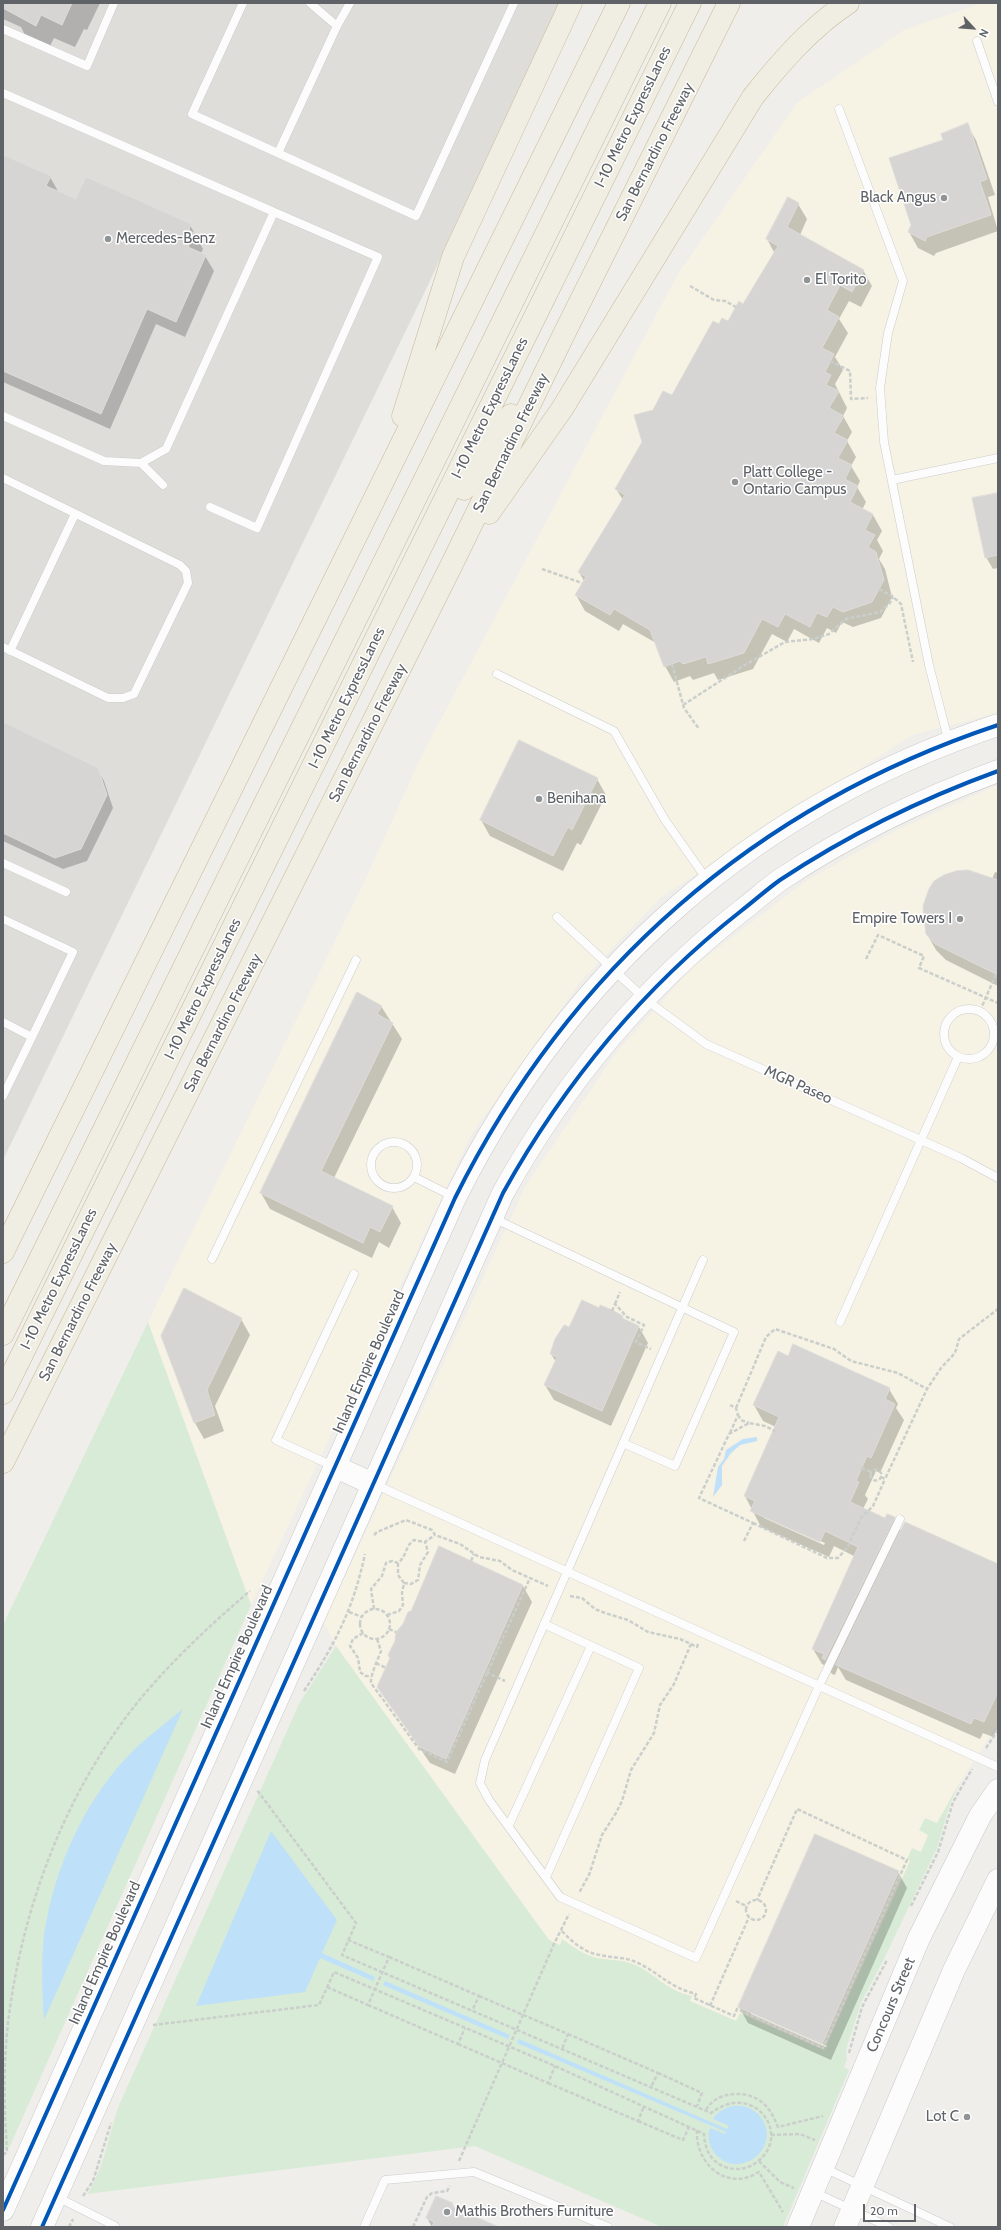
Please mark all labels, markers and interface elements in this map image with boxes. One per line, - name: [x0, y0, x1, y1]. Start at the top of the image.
- north arrow: [953, 8, 993, 48]
- text: N: [976, 27, 992, 40]
- street label: I-10 Metro ExpressLanes: [591, 43, 675, 191]
- street label: San Bernardino Freeway: [612, 80, 698, 224]
- place label: Black Angus: [860, 189, 936, 207]
- marker: Black Angus: [939, 193, 949, 203]
- place label: Mercedes-Benz: [116, 230, 215, 248]
- marker: Mercedes-Benz: [103, 234, 113, 244]
- place label: El Torito: [815, 271, 866, 289]
- marker: El Torito: [802, 275, 812, 285]
- street label: I-10 Metro ExpressLanes: [448, 334, 532, 482]
- street label: San Bernardino Freeway: [469, 370, 553, 516]
- place label: Platt College - Ontario Campus: [743, 464, 847, 499]
- marker: Platt College - Ontario Campus: [730, 477, 740, 487]
- street label: I-10 Metro ExpressLanes: [305, 624, 389, 772]
- street label: San Bernardino Freeway: [325, 661, 411, 805]
- place label: Benihana: [547, 790, 606, 808]
- marker: Benihana: [534, 794, 544, 804]
- place label: Empire Towers I: [852, 910, 952, 928]
- marker: Empire Towers I: [955, 914, 965, 924]
- street label: I-10 Metro ExpressLanes: [161, 915, 245, 1063]
- street label: San Bernardino Freeway: [180, 951, 266, 1095]
- street label: MGR Paseo: [761, 1062, 835, 1108]
- street label: I-10 Metro ExpressLanes: [17, 1205, 101, 1353]
- street label: San Bernardino Freeway: [35, 1240, 121, 1384]
- street label: Inland Empire Boulevard: [329, 1288, 409, 1436]
- street label: Inland Empire Boulevard: [197, 1583, 277, 1731]
- street label: Inland Empire Boulevard: [65, 1879, 145, 2027]
- street label: Concours Street: [863, 1955, 919, 2055]
- place label: Lot C: [926, 2108, 959, 2126]
- marker: Lot C: [962, 2112, 972, 2122]
- scale bar: [865, 2196, 918, 2222]
- place label: Mathis Brothers Furniture: [455, 2203, 613, 2221]
- text: 20 m: [870, 2203, 898, 2218]
- marker: Mathis Brothers Furniture: [442, 2207, 452, 2217]

